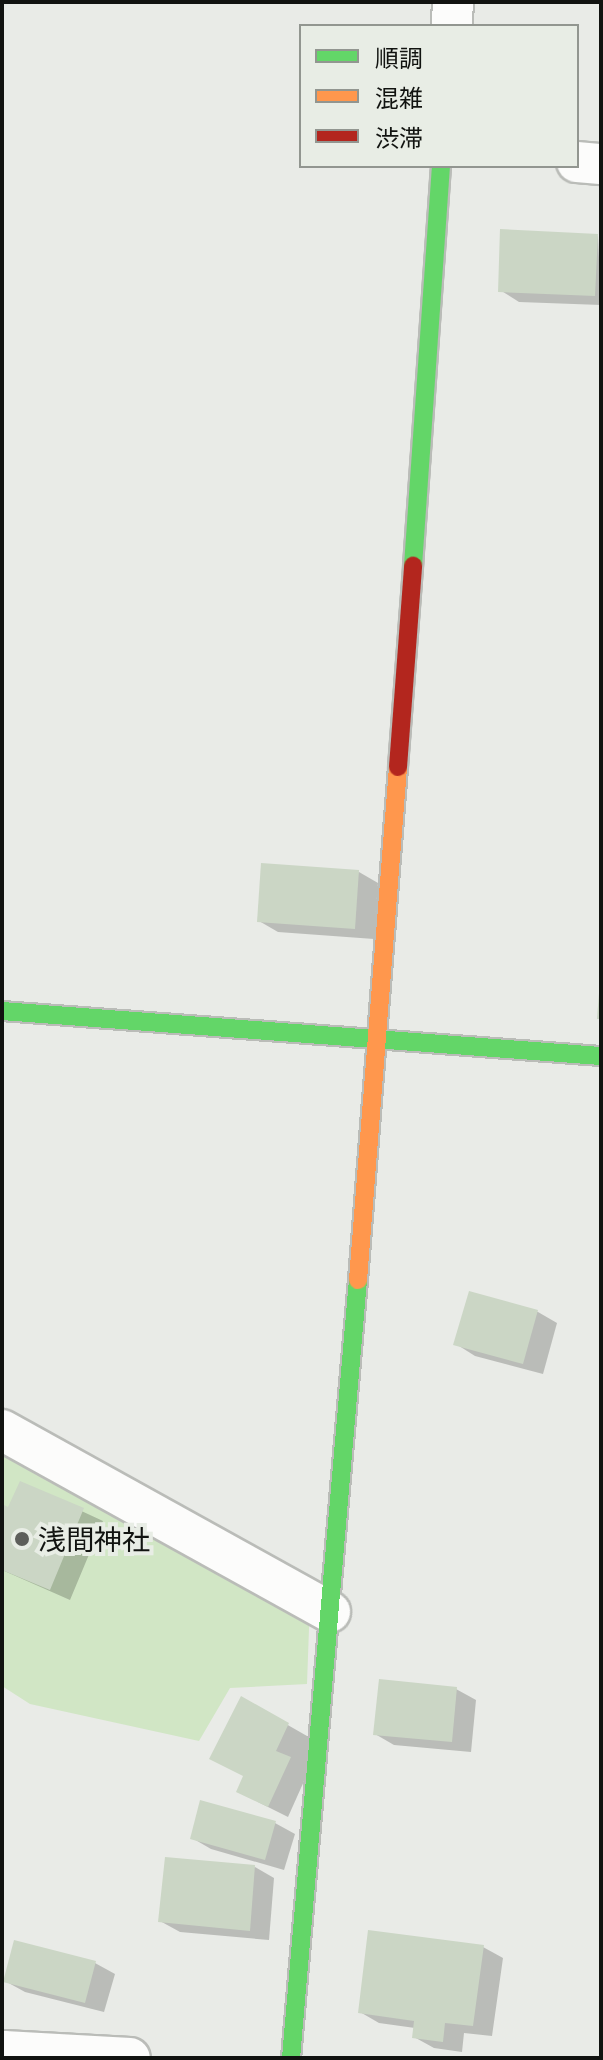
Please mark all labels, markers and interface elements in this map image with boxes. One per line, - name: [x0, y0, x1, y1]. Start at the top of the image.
- legend: [299, 24, 579, 168]
- text: 順調: [375, 41, 423, 74]
- text: 混雑: [375, 81, 423, 114]
- text: 渋滞: [375, 121, 423, 154]
- place label: 浅間神社: [38, 1522, 150, 1556]
- marker: 浅間神社: [13, 1530, 31, 1548]

